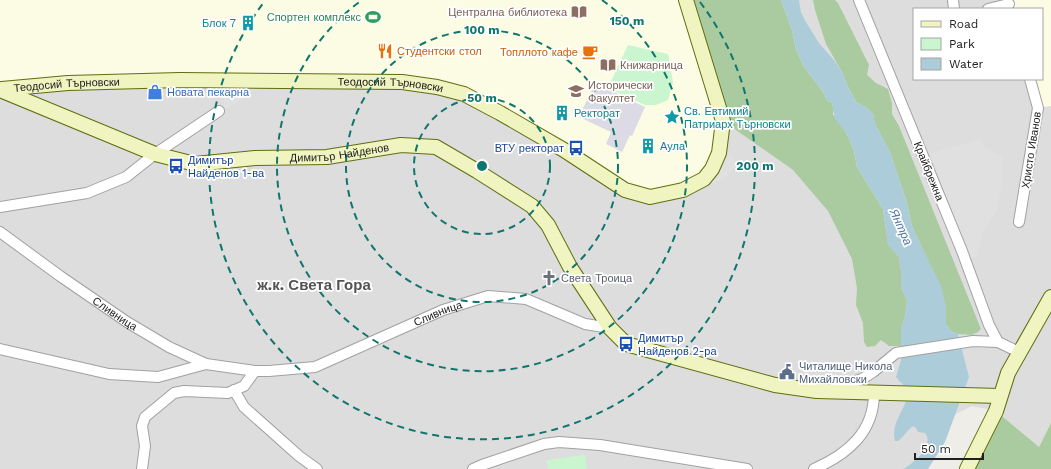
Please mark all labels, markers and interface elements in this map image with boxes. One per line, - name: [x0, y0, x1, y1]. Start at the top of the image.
- library icon: Централна библиотека: [570, 3, 588, 21]
- place label: Централна библиотека: [448, 6, 568, 19]
- sports icon: Спортен комплекс: [364, 8, 382, 26]
- legend: [913, 8, 1043, 80]
- place label: Спортен комплекс: [267, 11, 362, 24]
- building icon: Блок 7: [239, 14, 257, 32]
- text: 150 m: [610, 14, 644, 28]
- place label: Блок 7: [202, 17, 236, 30]
- text: Road: [949, 17, 978, 31]
- text: 100 m: [464, 23, 500, 37]
- text: Park: [949, 37, 975, 51]
- restaurant icon: Студентски стол: [376, 42, 394, 60]
- cafe icon: Топллото кафе: [581, 43, 599, 61]
- place label: Студентски стол: [397, 45, 482, 58]
- place label: Топллото кафе: [500, 46, 578, 59]
- library icon: Книжарница: [599, 56, 617, 74]
- text: Water: [949, 57, 984, 71]
- place label: Книжарница: [620, 59, 684, 72]
- street label: Теодосий Търновски: [337, 75, 445, 95]
- street label: Теодосий Търновски: [13, 76, 120, 95]
- place label: Исторически Факултет: [588, 79, 653, 105]
- school or university icon: Исторически Факултет: [567, 82, 585, 100]
- shop icon: Новата пекарна: [146, 83, 164, 101]
- place label: Новата пекарна: [167, 86, 250, 99]
- text: 50 m: [467, 91, 497, 105]
- building icon: Ректорат: [553, 104, 571, 122]
- place label: Св. Евтимий Патриарх Търновски: [684, 105, 791, 131]
- place label: Ректорат: [574, 107, 620, 120]
- place icon: Св. Евтимий Патриарх Търновски: [663, 108, 681, 126]
- street label: Христо Иванов: [1019, 111, 1044, 189]
- building icon: Аула: [639, 137, 657, 155]
- bus stop icon: ВТУ ректорат: [567, 139, 585, 157]
- place label: Аула: [660, 140, 686, 153]
- street label: Крайбрежна: [911, 140, 947, 204]
- street label: Димитър Найденов: [290, 141, 390, 165]
- place label: ВТУ ректорат: [495, 142, 564, 155]
- place label: Димитър Найденов 1-ва: [188, 154, 265, 180]
- bus stop icon: Димитър Найденов 1-ва: [167, 157, 185, 175]
- centre of rings: [475, 159, 489, 173]
- text: 200 m: [736, 159, 774, 173]
- water label: Янтра: [886, 206, 915, 247]
- church icon: Света Троица: [540, 269, 558, 287]
- place label: Света Троица: [561, 272, 633, 285]
- district label: ж.к. Света Гора: [256, 276, 371, 294]
- street label: Сливница: [90, 294, 140, 334]
- street label: Сливница: [412, 298, 464, 329]
- place label: Димитър Найденов 2-ра: [638, 332, 717, 358]
- bus stop icon: Димитър Найденов 2-ра: [617, 335, 635, 353]
- place label: Читалище Никола Михайловски: [799, 360, 893, 386]
- public building icon: Читалище Никола Михайловски: [778, 363, 796, 381]
- scale bar: [915, 435, 983, 461]
- text: 50 m: [921, 442, 951, 456]

